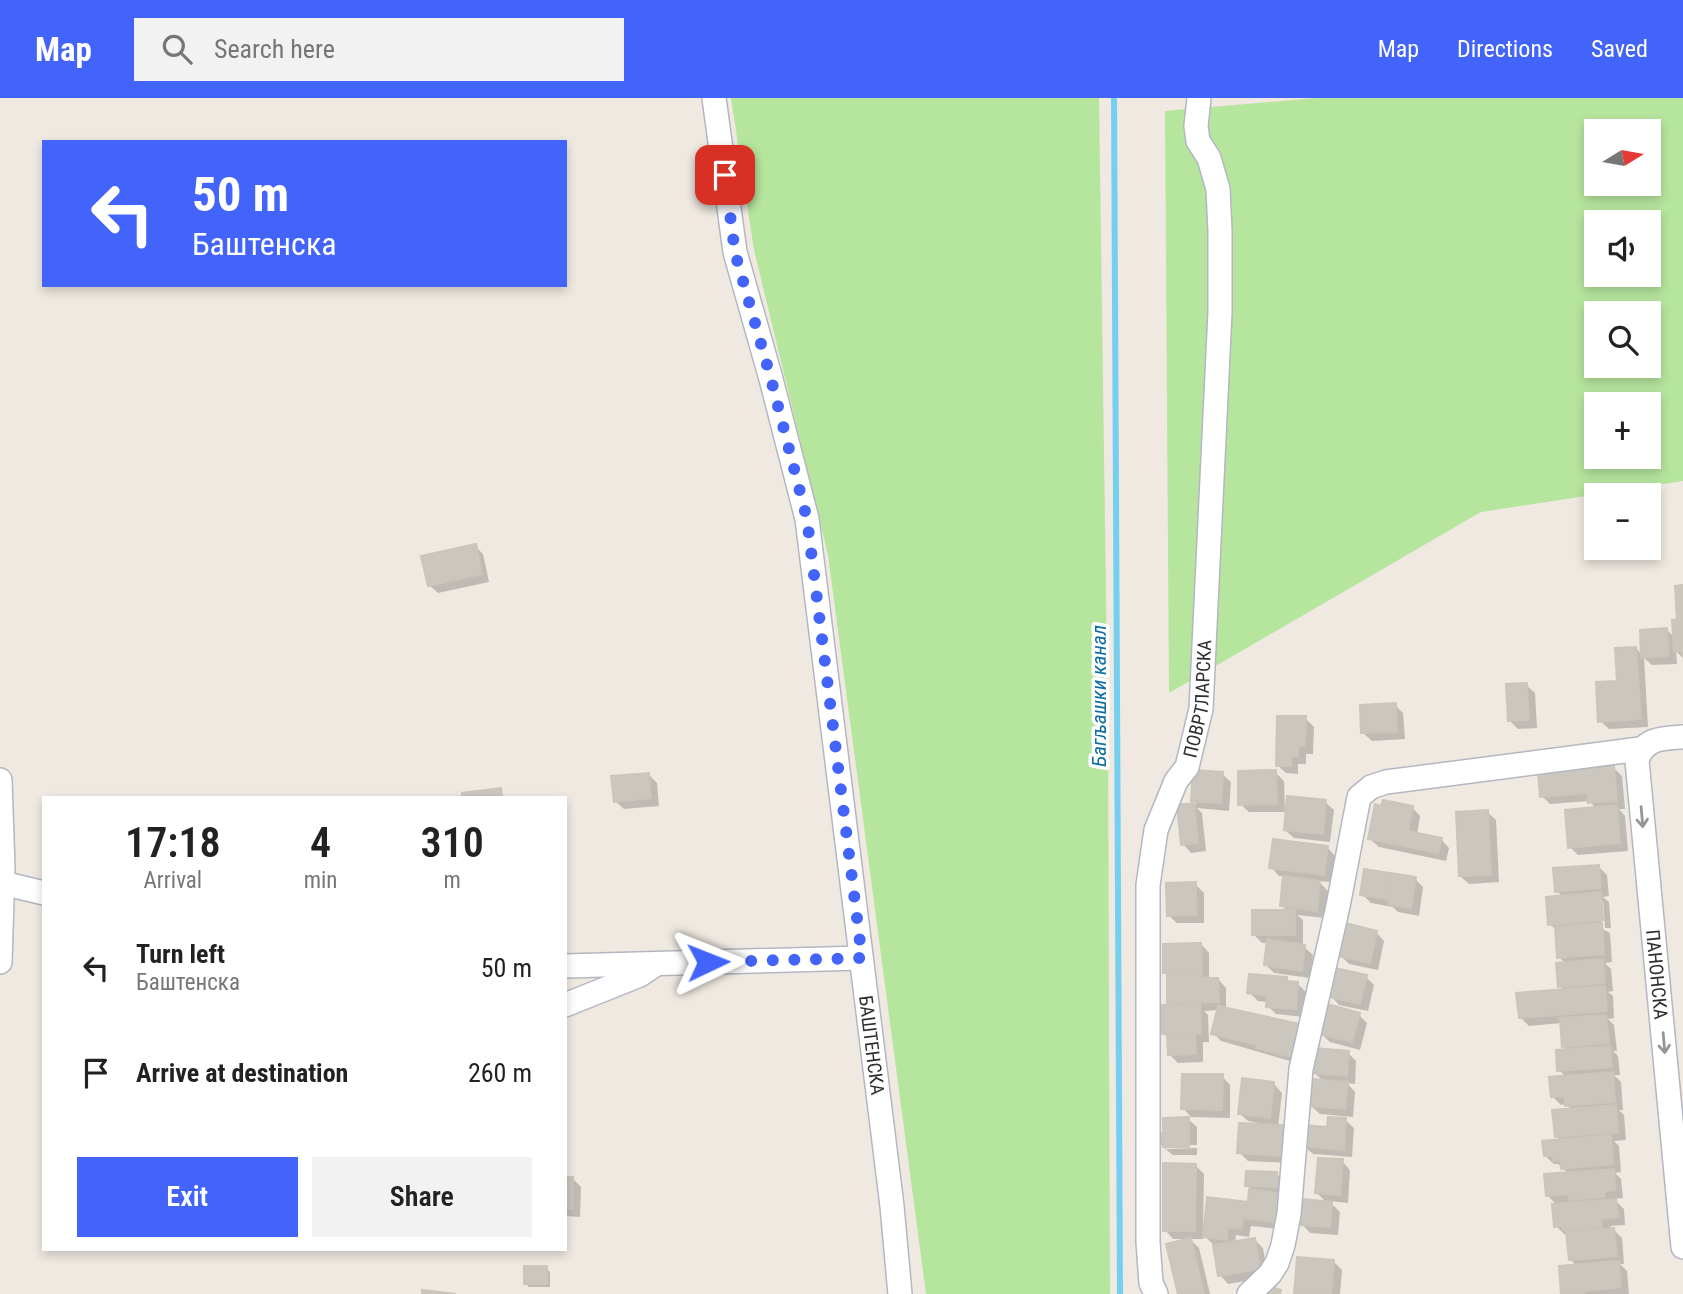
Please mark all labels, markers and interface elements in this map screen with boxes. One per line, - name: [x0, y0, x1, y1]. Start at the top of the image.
- search box: [134, 18, 624, 81]
- text: Map: [35, 30, 92, 69]
- icon: search: [158, 30, 196, 68]
- text: Search here: [214, 34, 335, 64]
- text: Map: [1378, 35, 1419, 63]
- text: Directions: [1457, 35, 1553, 63]
- text: Saved: [1591, 35, 1648, 63]
- north arrow: [1584, 119, 1661, 196]
- map controls: [1584, 119, 1661, 560]
- pin: [695, 145, 755, 205]
- icon: arrive: [706, 156, 744, 194]
- text: 50 m: [192, 166, 289, 223]
- icon: left: [77, 168, 168, 259]
- button: sound: [1584, 210, 1661, 287]
- text: Баштенска: [192, 225, 337, 263]
- button: search: [1584, 301, 1661, 378]
- button: +: [1584, 392, 1661, 469]
- button: −: [1584, 483, 1661, 560]
- water label: Багљашки канал: [1087, 625, 1111, 767]
- street label: ПОВРТЛАРСКА: [1179, 639, 1216, 760]
- one-way arrow: [1636, 805, 1649, 828]
- text: 17:18: [125, 818, 221, 867]
- text: 4: [310, 818, 331, 867]
- text: 310: [421, 818, 484, 867]
- text: Arrival: [144, 867, 202, 894]
- text: min: [304, 867, 337, 894]
- text: m: [444, 867, 461, 894]
- position arrow: [671, 925, 745, 999]
- street label: ПАНОНСКА: [1641, 928, 1672, 1020]
- text: Turn left: [136, 939, 225, 969]
- icon: left: [77, 949, 115, 987]
- text: 50 m: [481, 953, 532, 983]
- text: Баштенска: [136, 969, 240, 996]
- street label: БАШТЕНСКА: [854, 994, 889, 1096]
- one-way arrow: [1658, 1032, 1671, 1054]
- icon: arrive: [77, 1054, 115, 1092]
- text: Arrive at destination: [136, 1058, 348, 1088]
- text: 260 m: [468, 1058, 532, 1088]
- button: Exit: [77, 1157, 298, 1237]
- button: Share: [312, 1157, 532, 1237]

